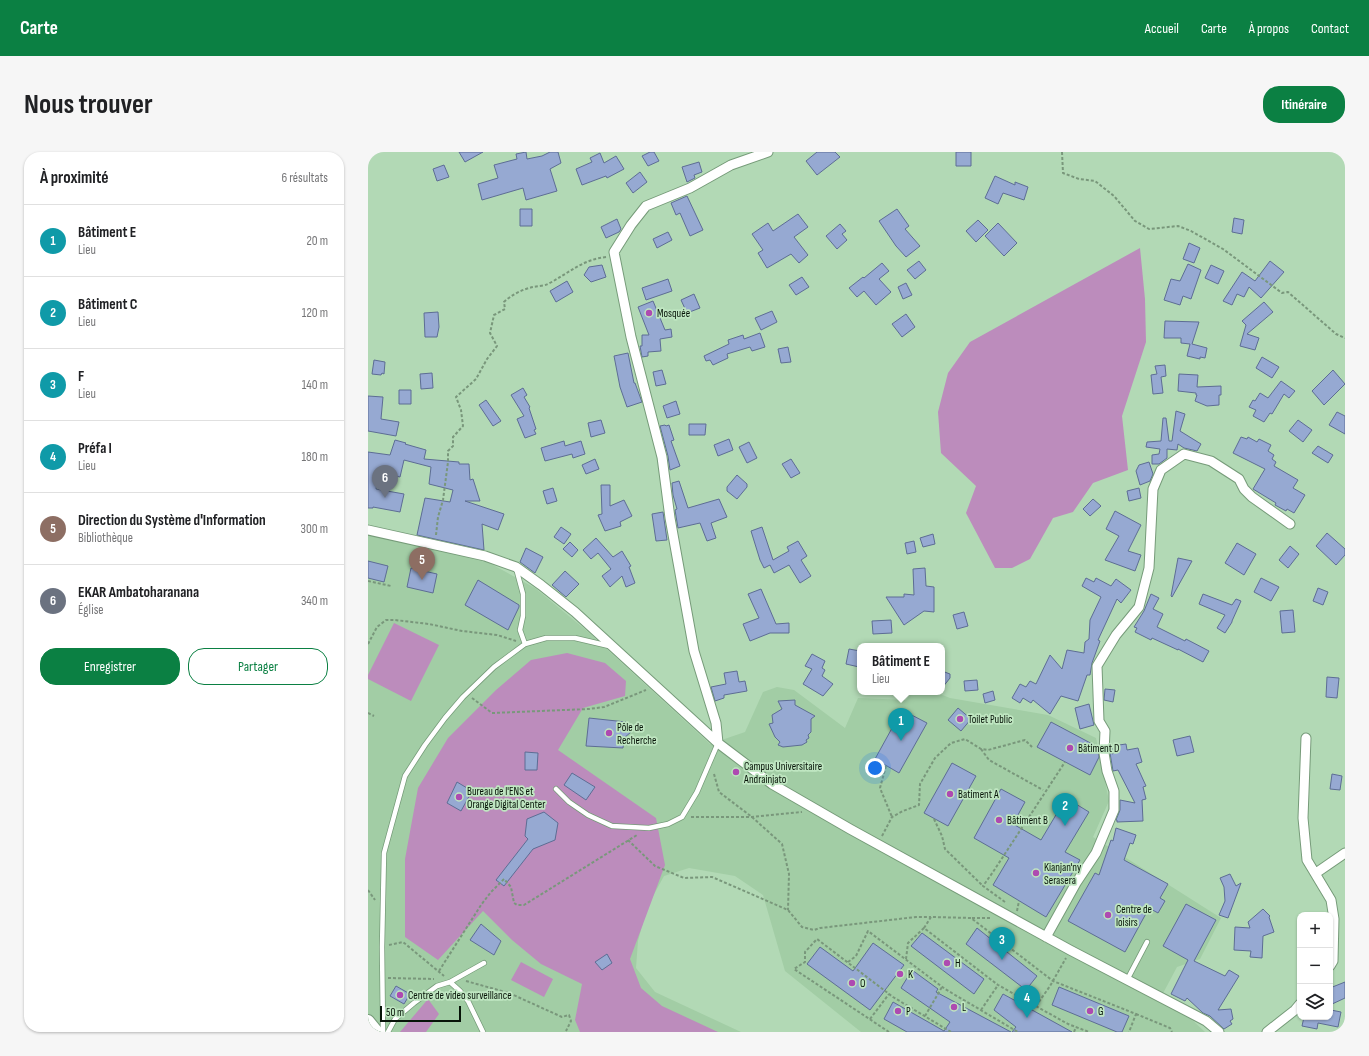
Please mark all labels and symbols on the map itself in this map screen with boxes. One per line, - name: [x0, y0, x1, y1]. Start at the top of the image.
- place label: Mosquée: [657, 307, 690, 320]
- marker: Mosquée: [644, 308, 654, 318]
- pin: 6: [372, 465, 398, 498]
- pin: 5: [409, 547, 435, 580]
- pin: 1: [888, 708, 914, 741]
- place label: Toilet Public: [968, 713, 1012, 726]
- marker: Toilet Public: [955, 714, 965, 724]
- place label: Pôle de Recherche: [617, 721, 656, 747]
- marker: Pôle de Recherche: [604, 728, 614, 738]
- place label: Bâtiment D: [1078, 742, 1119, 755]
- marker: Bâtiment D: [1065, 743, 1075, 753]
- your location: [865, 758, 885, 778]
- place label: Campus Universitaire Andrainjato: [743, 760, 822, 786]
- marker: Campus Universitaire Andrainjato: [731, 767, 741, 777]
- place label: Bureau de l'ENS et Orange Digital Center: [467, 785, 545, 811]
- place label: Batiment A: [958, 788, 999, 801]
- marker: Batiment A: [945, 789, 955, 799]
- marker: Bureau de l'ENS et Orange Digital Center: [454, 792, 464, 802]
- pin: 2: [1052, 793, 1078, 826]
- place label: Bâtiment B: [1007, 814, 1048, 827]
- marker: Bâtiment B: [994, 815, 1004, 825]
- place label: Kianjan'ny Serasera: [1044, 861, 1082, 887]
- marker: Kianjan'ny Serasera: [1031, 868, 1041, 878]
- place label: Centre de loisirs: [1116, 903, 1152, 929]
- marker: Centre de loisirs: [1103, 910, 1113, 920]
- pin: 3: [989, 927, 1015, 960]
- place label: H: [955, 957, 961, 970]
- marker: H: [942, 958, 952, 968]
- place label: K: [908, 968, 913, 981]
- marker: K: [895, 969, 905, 979]
- place label: O: [860, 977, 865, 990]
- marker: O: [847, 978, 857, 988]
- pin: 4: [1014, 985, 1040, 1018]
- place label: Centre de video surveillance: [408, 989, 512, 1002]
- marker: Centre de video surveillance: [395, 990, 405, 1000]
- place label: L: [962, 1001, 966, 1014]
- marker: L: [949, 1002, 959, 1012]
- scale bar: [380, 1004, 461, 1023]
- place label: P: [906, 1005, 911, 1018]
- place label: G: [1098, 1005, 1104, 1018]
- marker: P: [893, 1006, 903, 1016]
- marker: G: [1085, 1006, 1095, 1016]

